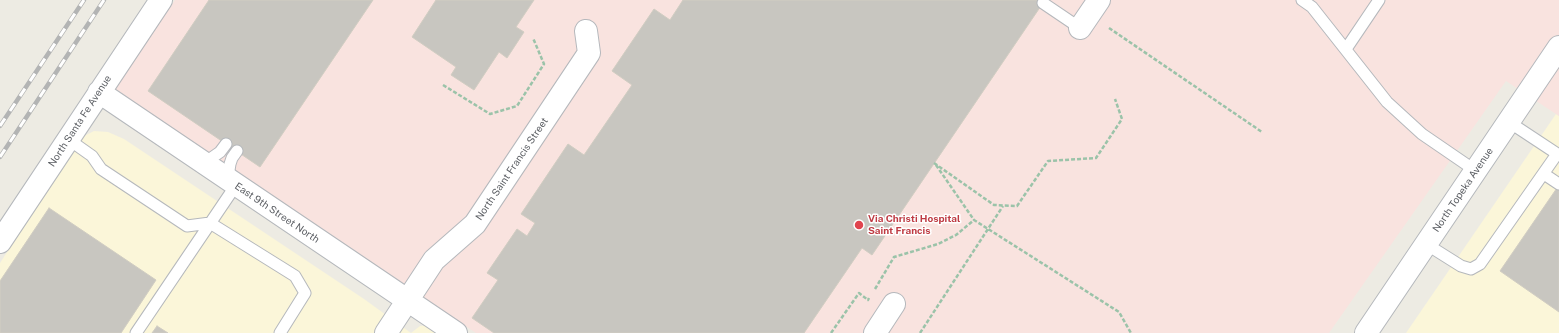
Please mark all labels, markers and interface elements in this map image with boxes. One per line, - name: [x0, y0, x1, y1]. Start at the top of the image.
- street label: North Santa Fe Avenue: [46, 73, 114, 169]
- street label: North Saint Francis Street: [473, 115, 551, 223]
- street label: North Topeka Avenue: [1430, 145, 1496, 235]
- street label: East 9th Street North: [232, 180, 322, 246]
- place label: Via Christi Hospital Saint Francis: [868, 213, 960, 236]
- marker: Via Christi Hospital Saint Francis: [853, 219, 865, 231]

